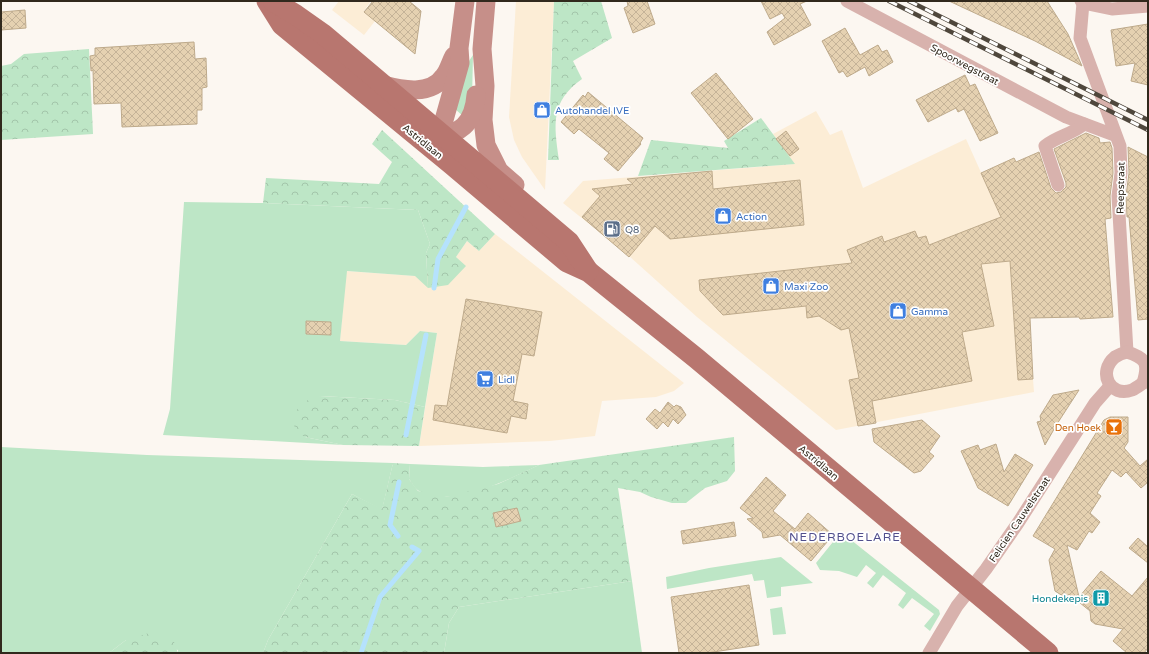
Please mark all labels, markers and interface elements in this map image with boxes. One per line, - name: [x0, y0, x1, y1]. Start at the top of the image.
- street label: Spoorwegstraat: [928, 42, 1001, 88]
- shop icon: Autohandel IVE: [532, 100, 552, 120]
- place label: Autohandel IVE: [555, 105, 629, 117]
- street label: Astridlaan: [400, 122, 445, 162]
- street label: Reepstraat: [1115, 162, 1127, 214]
- shop icon: Action: [713, 206, 733, 226]
- place label: Action: [736, 211, 767, 223]
- fuel station icon: Q8: [602, 219, 622, 239]
- place label: Q8: [625, 224, 639, 236]
- shop icon: Maxi Zoo: [761, 276, 781, 296]
- place label: Maxi Zoo: [784, 281, 828, 293]
- shop icon: Gamma: [888, 301, 908, 321]
- place label: Gamma: [911, 306, 948, 318]
- supermarket icon: Lidl: [475, 369, 495, 389]
- place label: Lidl: [498, 374, 515, 386]
- bar icon: Den Hoek: [1104, 417, 1124, 437]
- place label: Den Hoek: [1055, 422, 1102, 434]
- street label: Astridlaan: [796, 443, 841, 483]
- street label: Felicien Cauwelstraat: [987, 474, 1053, 565]
- district label: NEDERBOELARE: [789, 530, 901, 544]
- building icon: Hondekepis: [1091, 588, 1111, 608]
- place label: Hondekepis: [1032, 593, 1088, 605]

